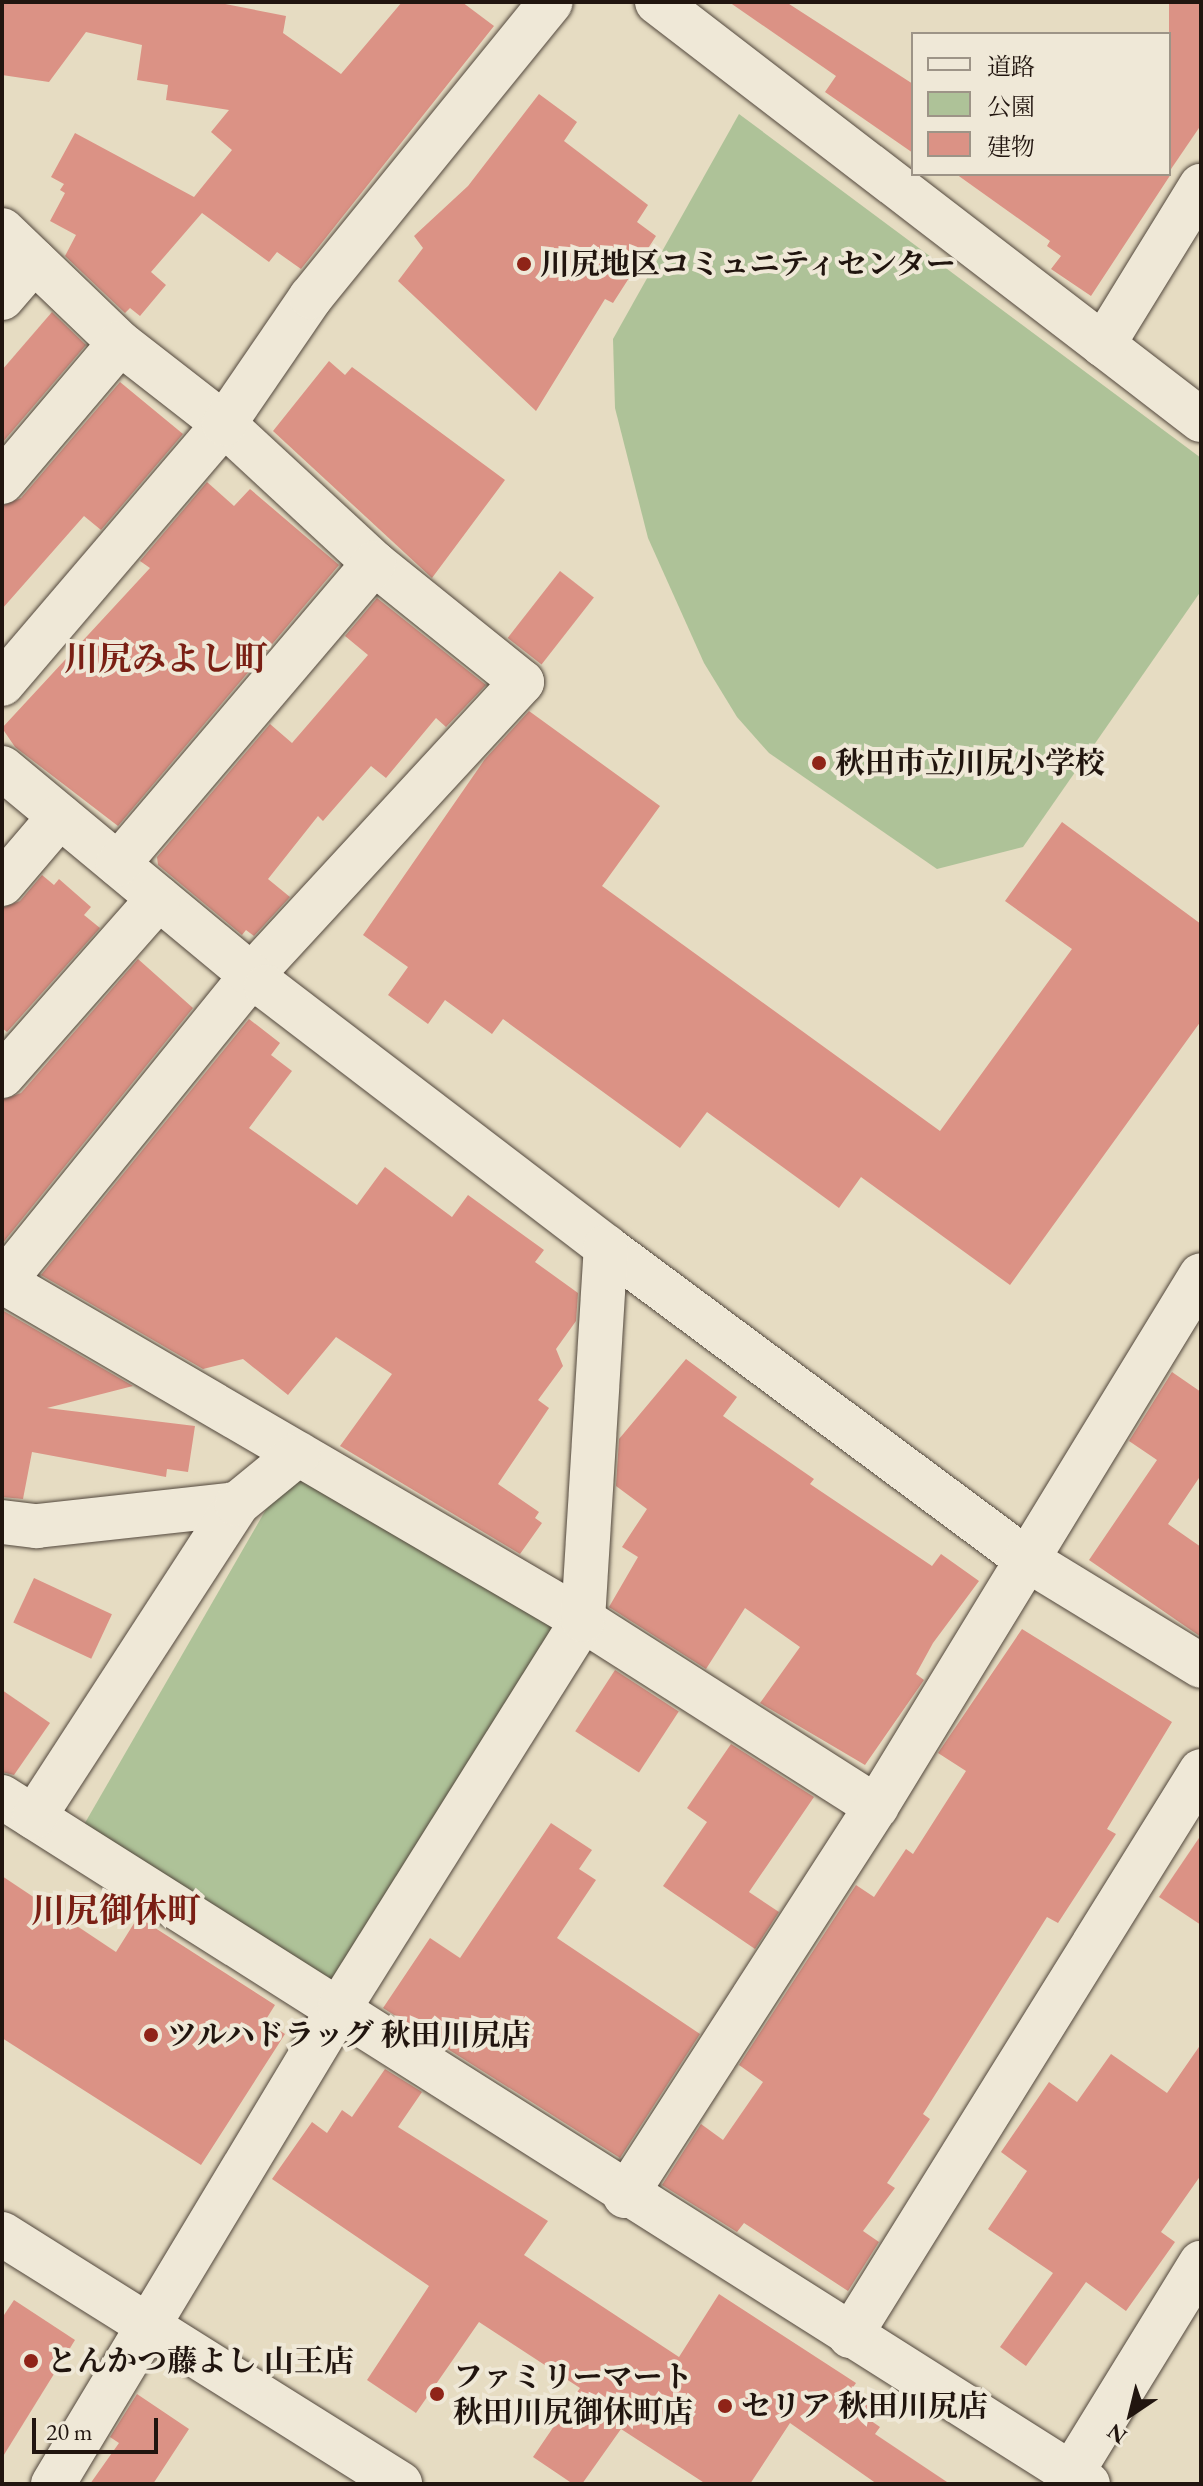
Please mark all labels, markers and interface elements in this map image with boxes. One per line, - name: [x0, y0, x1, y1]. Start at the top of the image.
- legend: [911, 32, 1171, 176]
- text: 道路: [987, 51, 1035, 82]
- text: 公園: [987, 91, 1035, 122]
- text: 建物: [987, 131, 1035, 162]
- place label: 川尻地区コミュニティセンター: [540, 246, 960, 282]
- marker: 川尻地区コミュニティセンター: [515, 255, 533, 273]
- district label: 川尻みよし町: [64, 639, 268, 679]
- place label: 秋田市立川尻小学校: [835, 745, 1105, 781]
- marker: 秋田市立川尻小学校: [810, 754, 828, 772]
- district label: 川尻御休町: [31, 1891, 201, 1931]
- place label: ツルハドラッグ 秋田川尻店: [167, 2017, 534, 2053]
- marker: ツルハドラッグ 秋田川尻店: [142, 2026, 160, 2044]
- place label: とんかつ藤よし 山王店: [47, 2343, 354, 2379]
- marker: とんかつ藤よし 山王店: [22, 2352, 40, 2370]
- place label: ファミリーマート 秋田川尻御休町店: [453, 2359, 693, 2430]
- north arrow: [1091, 2374, 1171, 2454]
- marker: ファミリーマート 秋田川尻御休町店: [428, 2385, 446, 2403]
- place label: セリア 秋田川尻店: [741, 2388, 988, 2424]
- marker: セリア 秋田川尻店: [716, 2397, 734, 2415]
- scale bar: [36, 2402, 162, 2452]
- text: 20 m: [46, 2416, 93, 2447]
- text: N: [1101, 2417, 1133, 2451]

